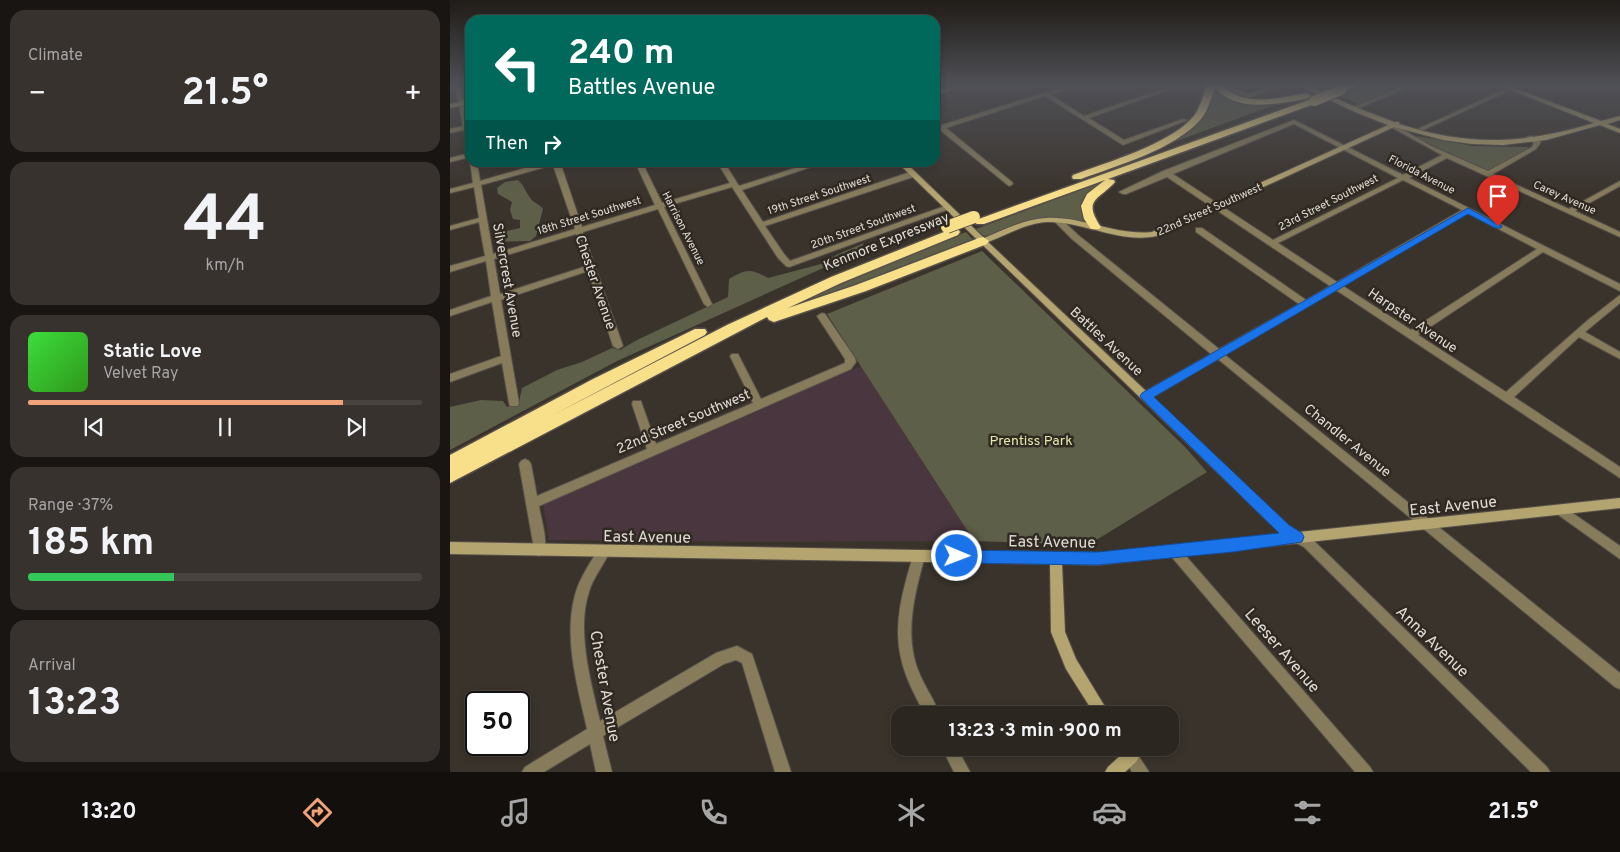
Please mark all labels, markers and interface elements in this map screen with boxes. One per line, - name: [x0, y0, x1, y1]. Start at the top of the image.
- text: 240 m: [568, 32, 674, 76]
- icon: left: [485, 35, 550, 100]
- text: Climate: [28, 46, 83, 66]
- text: 21.5°: [182, 70, 268, 119]
- text: Battles Avenue: [568, 75, 715, 102]
- text: −: [28, 77, 46, 113]
- text: +: [404, 77, 422, 113]
- icon: right: [538, 130, 566, 158]
- text: Then: [485, 132, 528, 156]
- street label: Florida Avenue: [1386, 152, 1457, 198]
- street label: 19th Street Southwest: [766, 172, 873, 218]
- street label: 23rd Street Southwest: [1276, 172, 1381, 234]
- pin: [1477, 175, 1519, 226]
- street label: Carey Avenue: [1531, 178, 1598, 218]
- street label: 22nd Street Southwest: [1155, 181, 1264, 239]
- text: 44: [183, 182, 267, 264]
- icon: arrive: [1484, 182, 1512, 210]
- street label: Harrison Avenue: [659, 189, 708, 268]
- street label: 18th Street Southwest: [536, 194, 643, 238]
- street label: 20th Street Southwest: [809, 201, 918, 252]
- street label: Kenmore Expressway: [821, 209, 952, 275]
- street label: Silvercrest Avenue: [488, 222, 525, 339]
- street label: Chester Avenue: [570, 233, 619, 332]
- text: km/h: [206, 256, 244, 276]
- street label: Harpster Avenue: [1364, 285, 1460, 357]
- street label: Battles Avenue: [1066, 304, 1146, 380]
- text: Static Love: [103, 340, 202, 364]
- text: Velvet Ray: [103, 364, 178, 384]
- street label: 22nd Street Southwest: [614, 386, 753, 458]
- street label: Chandler Avenue: [1300, 401, 1394, 481]
- icon: previous: [80, 413, 108, 441]
- icon: pause: [211, 413, 239, 441]
- icon: next: [342, 413, 370, 441]
- park label: Prentiss Park: [989, 433, 1073, 450]
- street label: East Avenue: [1408, 492, 1498, 522]
- text: Range · 37%: [28, 496, 113, 516]
- text: 185 km: [28, 520, 154, 569]
- street label: East Avenue: [603, 527, 691, 549]
- position arrow: [930, 529, 982, 581]
- street label: East Avenue: [1008, 532, 1096, 554]
- street label: Anna Avenue: [1391, 603, 1472, 682]
- street label: Leeser Avenue: [1239, 605, 1324, 698]
- street label: Chester Avenue: [584, 629, 624, 744]
- text: Arrival: [28, 656, 76, 676]
- text: 13:23: [28, 680, 121, 729]
- speed limit sign: 50: [465, 691, 530, 756]
- text: 13:23 · 3 min · 900 m: [948, 719, 1122, 743]
- icon: directions: [300, 795, 335, 830]
- icon: music: [498, 795, 533, 830]
- icon: phone: [696, 795, 731, 830]
- icon: climate: [894, 795, 929, 830]
- icon: car: [1092, 795, 1127, 830]
- icon: filters: [1290, 795, 1325, 830]
- text: 13:20: [82, 799, 137, 826]
- text: 21.5°: [1488, 799, 1538, 826]

